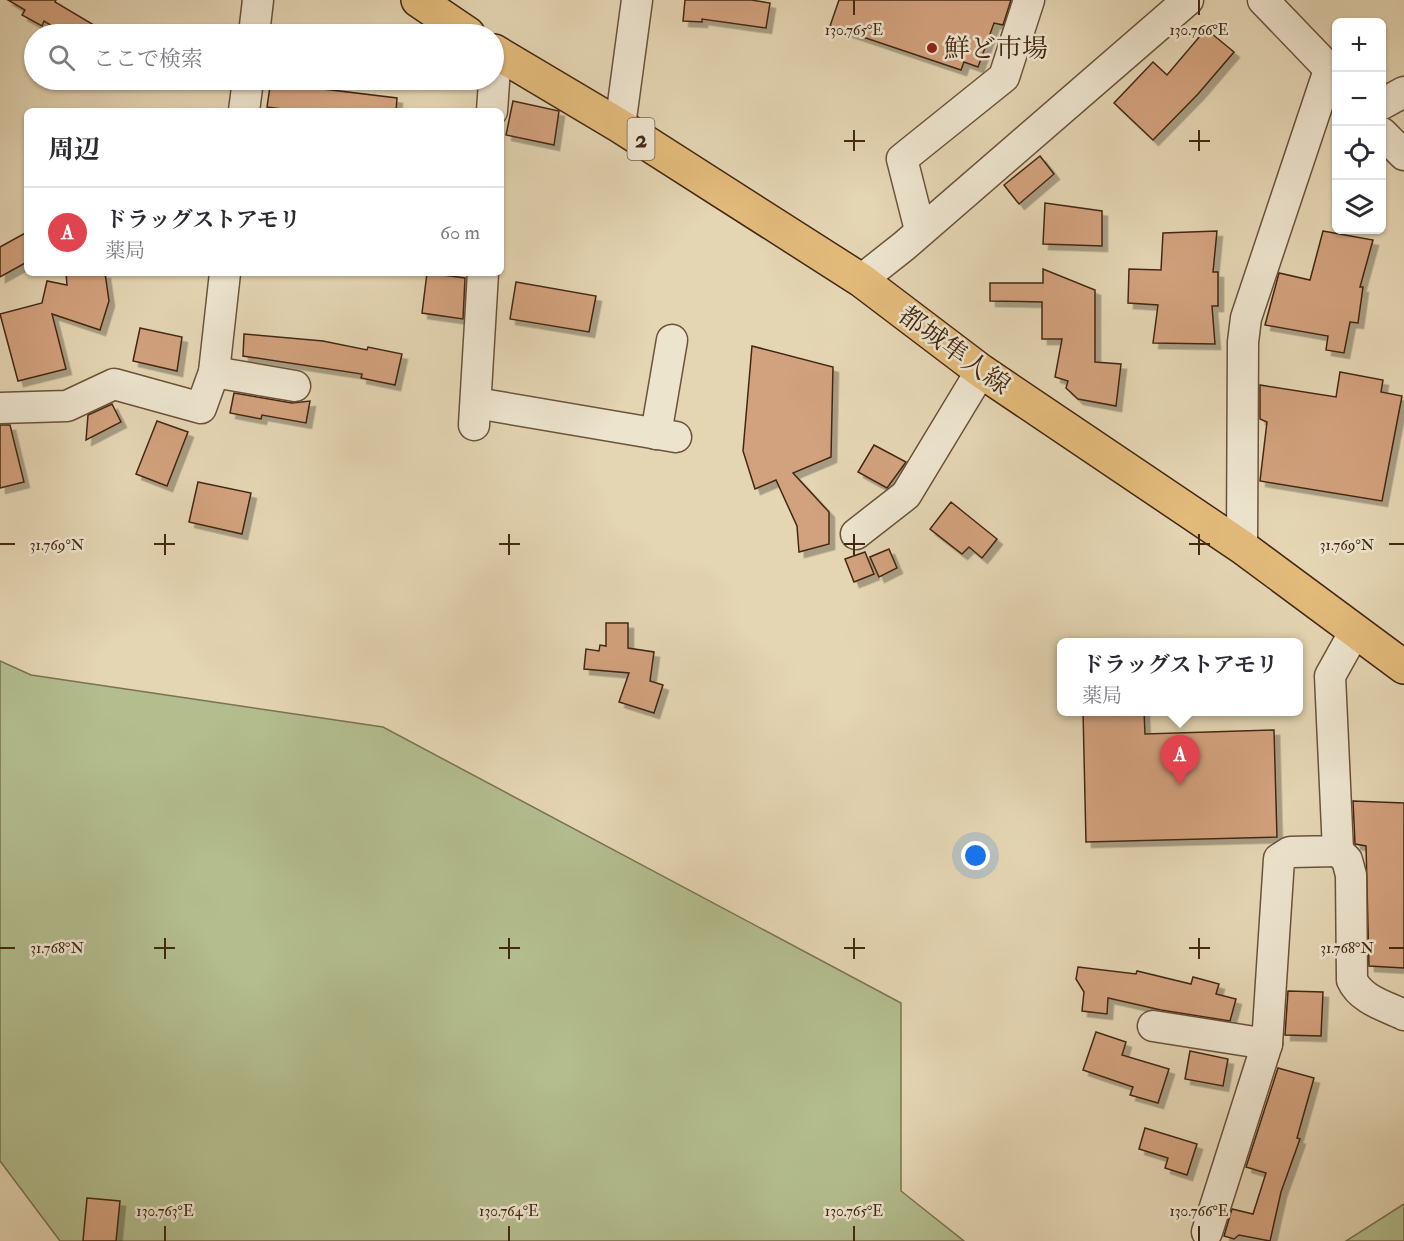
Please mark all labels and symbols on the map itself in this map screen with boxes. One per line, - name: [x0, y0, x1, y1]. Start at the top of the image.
- text: 130.765°E: [825, 21, 883, 40]
- text: 130.766°E: [1169, 21, 1229, 40]
- place label: 鮮ど市場: [944, 33, 1048, 65]
- marker: 鮮ど市場: [925, 41, 939, 55]
- road number: 2: [628, 118, 654, 160]
- street label: 都城隼人線: [892, 300, 1016, 402]
- text: 31.769°N: [30, 536, 85, 555]
- text: 31.769°N: [1320, 536, 1375, 555]
- pin: A: [1160, 736, 1200, 785]
- your location: [961, 841, 990, 870]
- text: 31.768°N: [30, 939, 84, 958]
- text: 31.768°N: [1320, 939, 1374, 958]
- text: 130.763°E: [136, 1202, 194, 1221]
- text: 130.764°E: [479, 1202, 539, 1221]
- text: 130.765°E: [825, 1202, 883, 1221]
- text: 130.766°E: [1169, 1202, 1229, 1221]

